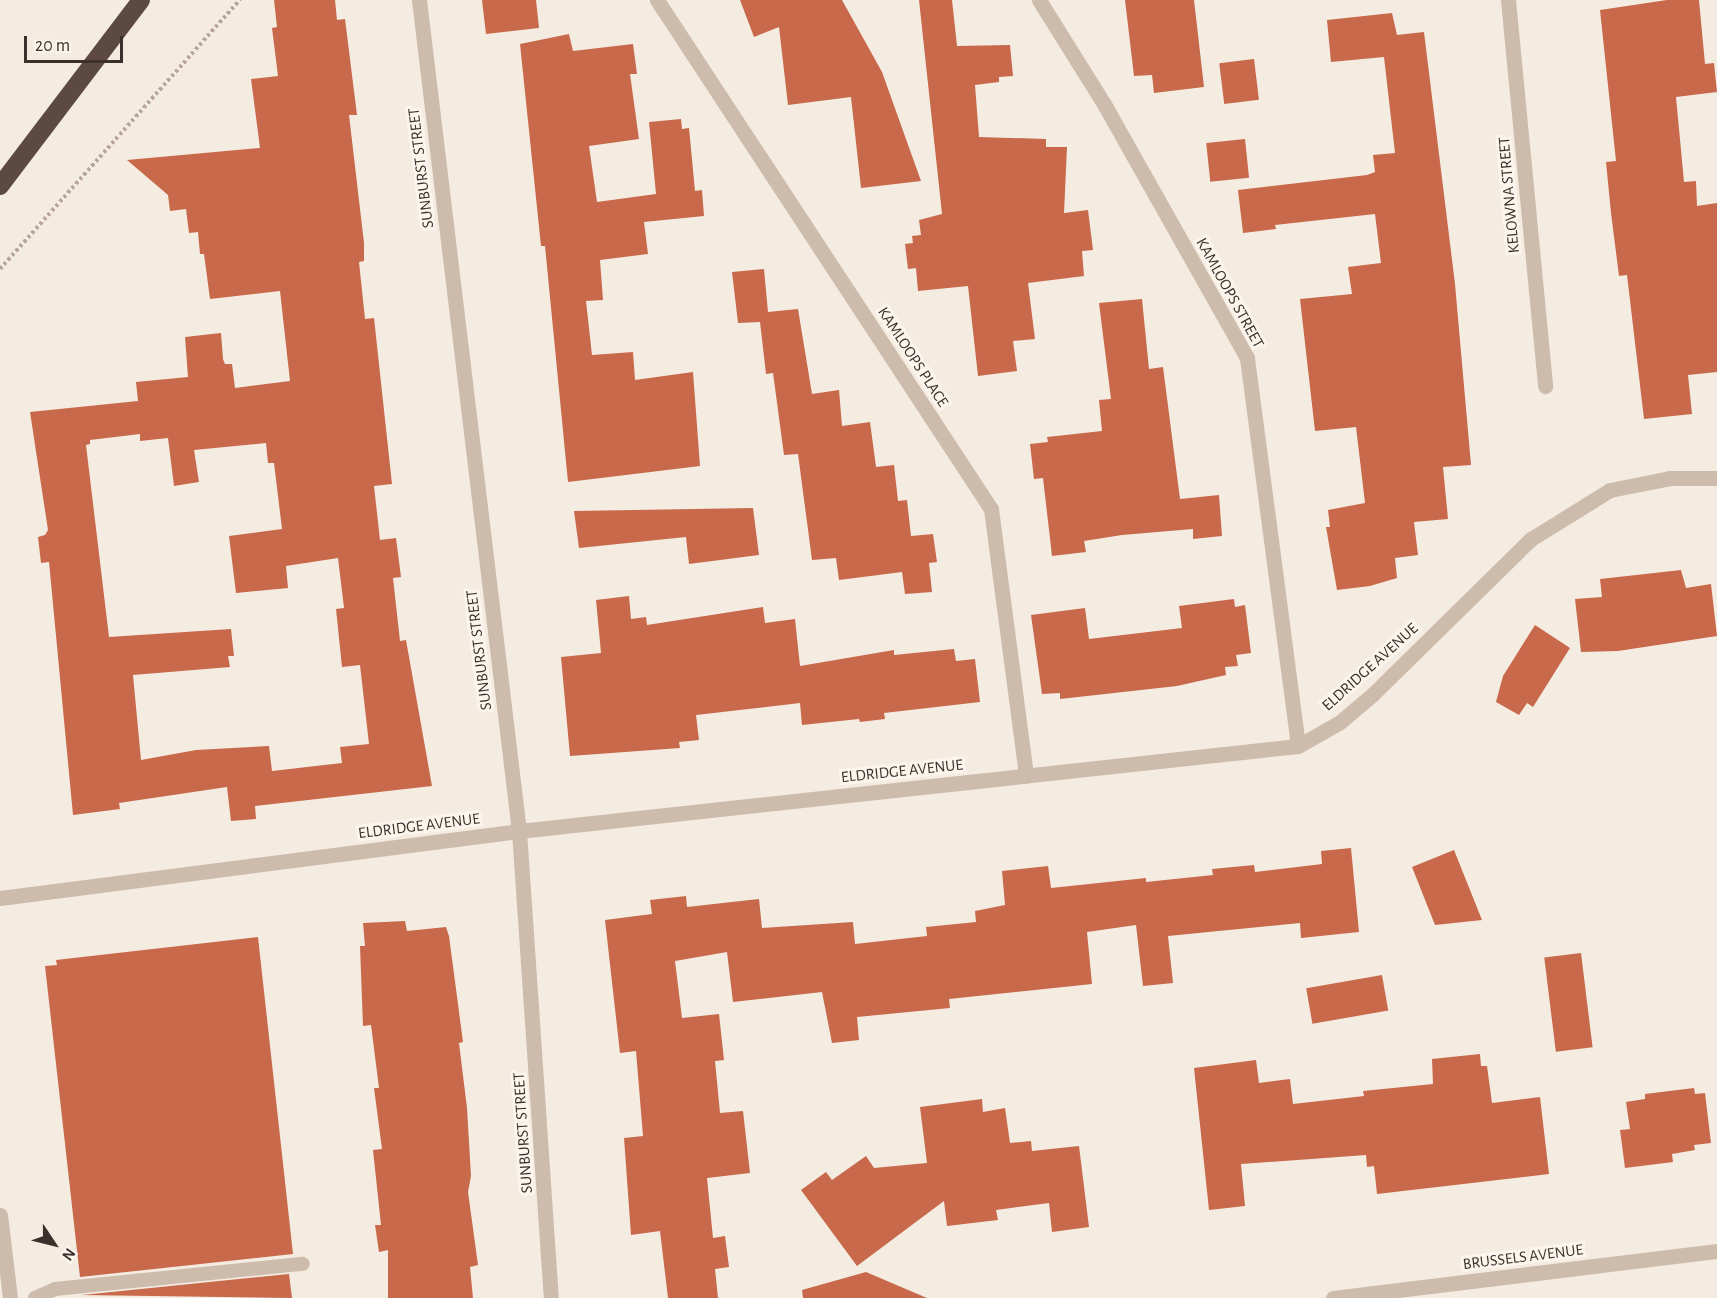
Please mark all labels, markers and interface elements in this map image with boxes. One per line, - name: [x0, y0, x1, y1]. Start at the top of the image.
- scale bar: [27, 24, 126, 62]
- text: 20 m: [35, 37, 70, 55]
- street label: SUNBURST STREET: [404, 107, 438, 229]
- street label: KELOWNA STREET: [1494, 136, 1524, 254]
- street label: KAMLOOPS STREET: [1192, 235, 1268, 351]
- street label: KAMLOOPS PLACE: [873, 303, 953, 411]
- street label: SUNBURST STREET: [462, 589, 496, 711]
- street label: ELDRIDGE AVENUE: [1318, 619, 1422, 715]
- street label: ELDRIDGE AVENUE: [840, 755, 964, 787]
- street label: ELDRIDGE AVENUE: [357, 809, 481, 843]
- street label: SUNBURST STREET: [509, 1072, 537, 1194]
- north arrow: [24, 1214, 84, 1274]
- street label: BRUSSELS AVENUE: [1462, 1240, 1584, 1274]
- text: N: [59, 1245, 78, 1263]

